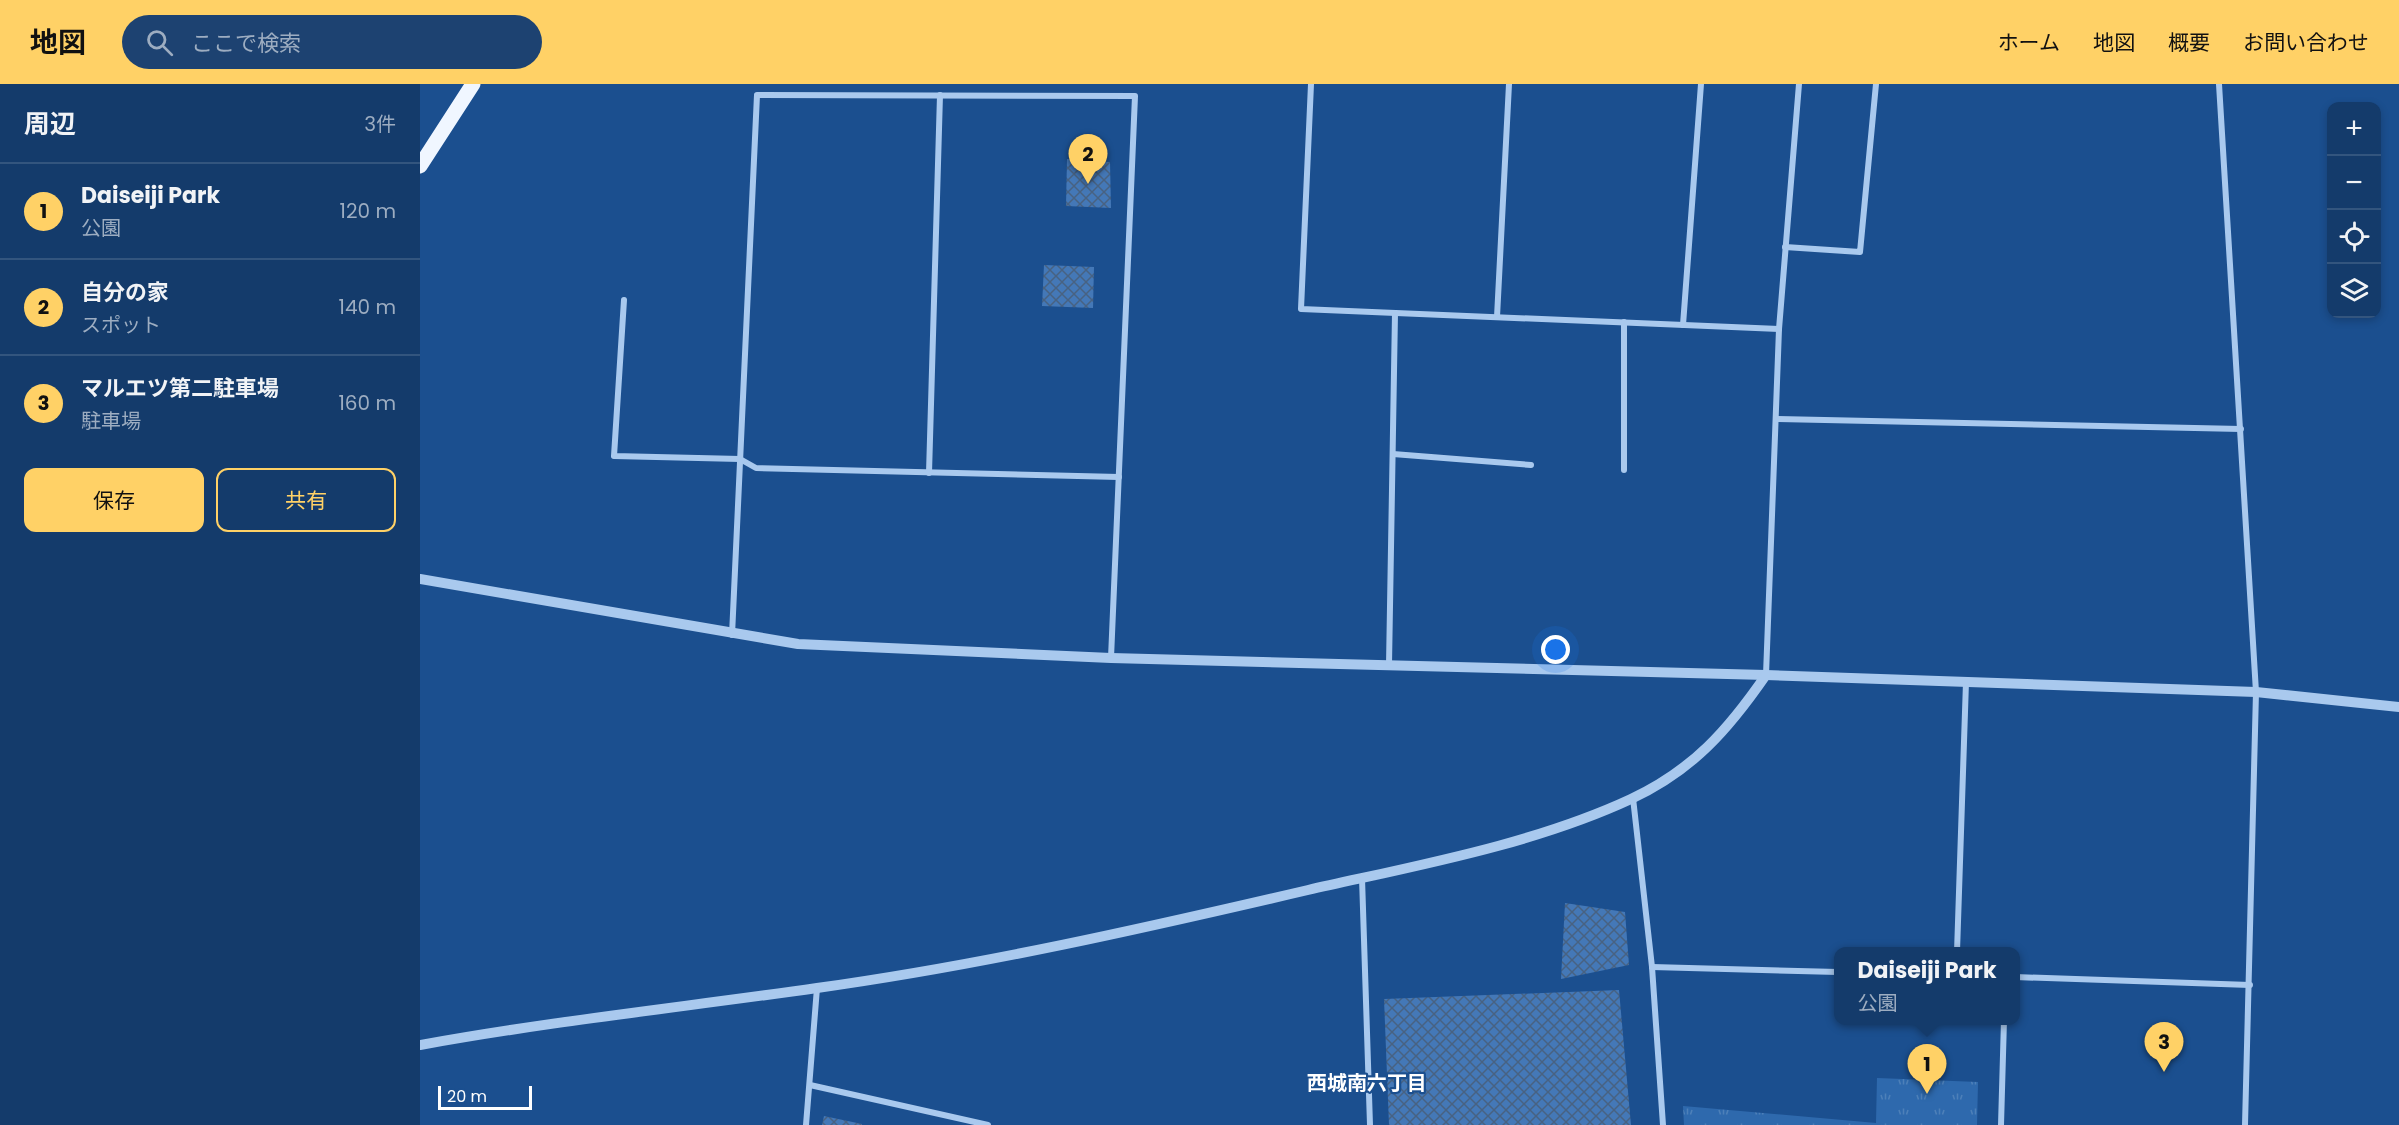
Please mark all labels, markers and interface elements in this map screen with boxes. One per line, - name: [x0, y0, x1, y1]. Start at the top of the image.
- search box: [122, 15, 542, 69]
- text: 地図: [30, 23, 86, 62]
- icon: search: [143, 26, 176, 59]
- text: ここで検索: [191, 28, 301, 59]
- text: ホーム: [1998, 28, 2060, 57]
- text: 地図: [2093, 28, 2135, 57]
- text: 概要: [2168, 28, 2210, 57]
- text: お問い合わせ: [2243, 28, 2369, 57]
- map controls: [2327, 102, 2381, 318]
- button: +: [2327, 102, 2381, 156]
- text: 周辺: [24, 106, 76, 142]
- text: 3件: [364, 110, 396, 138]
- pin: 2: [1068, 135, 1108, 184]
- button: −: [2327, 156, 2381, 210]
- text: Daiseiji Park: [81, 180, 220, 211]
- text: 1: [40, 197, 47, 225]
- text: 120 m: [340, 197, 396, 225]
- button: locate: [2327, 210, 2381, 264]
- text: 公園: [81, 214, 121, 242]
- button: layers: [2327, 264, 2381, 318]
- text: 自分の家: [81, 277, 169, 308]
- text: 2: [38, 293, 49, 321]
- text: 140 m: [339, 293, 396, 321]
- text: スポット: [81, 311, 161, 339]
- text: マルエツ第二駐車場: [81, 373, 279, 404]
- text: 3: [37, 389, 50, 417]
- text: 160 m: [338, 389, 396, 417]
- text: 駐車場: [81, 407, 141, 435]
- button: 保存: [24, 468, 204, 532]
- button: 共有: [216, 468, 396, 532]
- your location: [1541, 635, 1570, 664]
- popup: [1834, 947, 2020, 1025]
- text: Daiseiji Park: [1857, 955, 1997, 986]
- text: 公園: [1857, 989, 1897, 1017]
- pin: 3: [2144, 1022, 2184, 1072]
- pin: 1: [1908, 1044, 1946, 1094]
- district label: 西城南六丁目: [1307, 1069, 1427, 1097]
- scale bar: [438, 1083, 532, 1110]
- text: 20 m: [447, 1085, 487, 1108]

